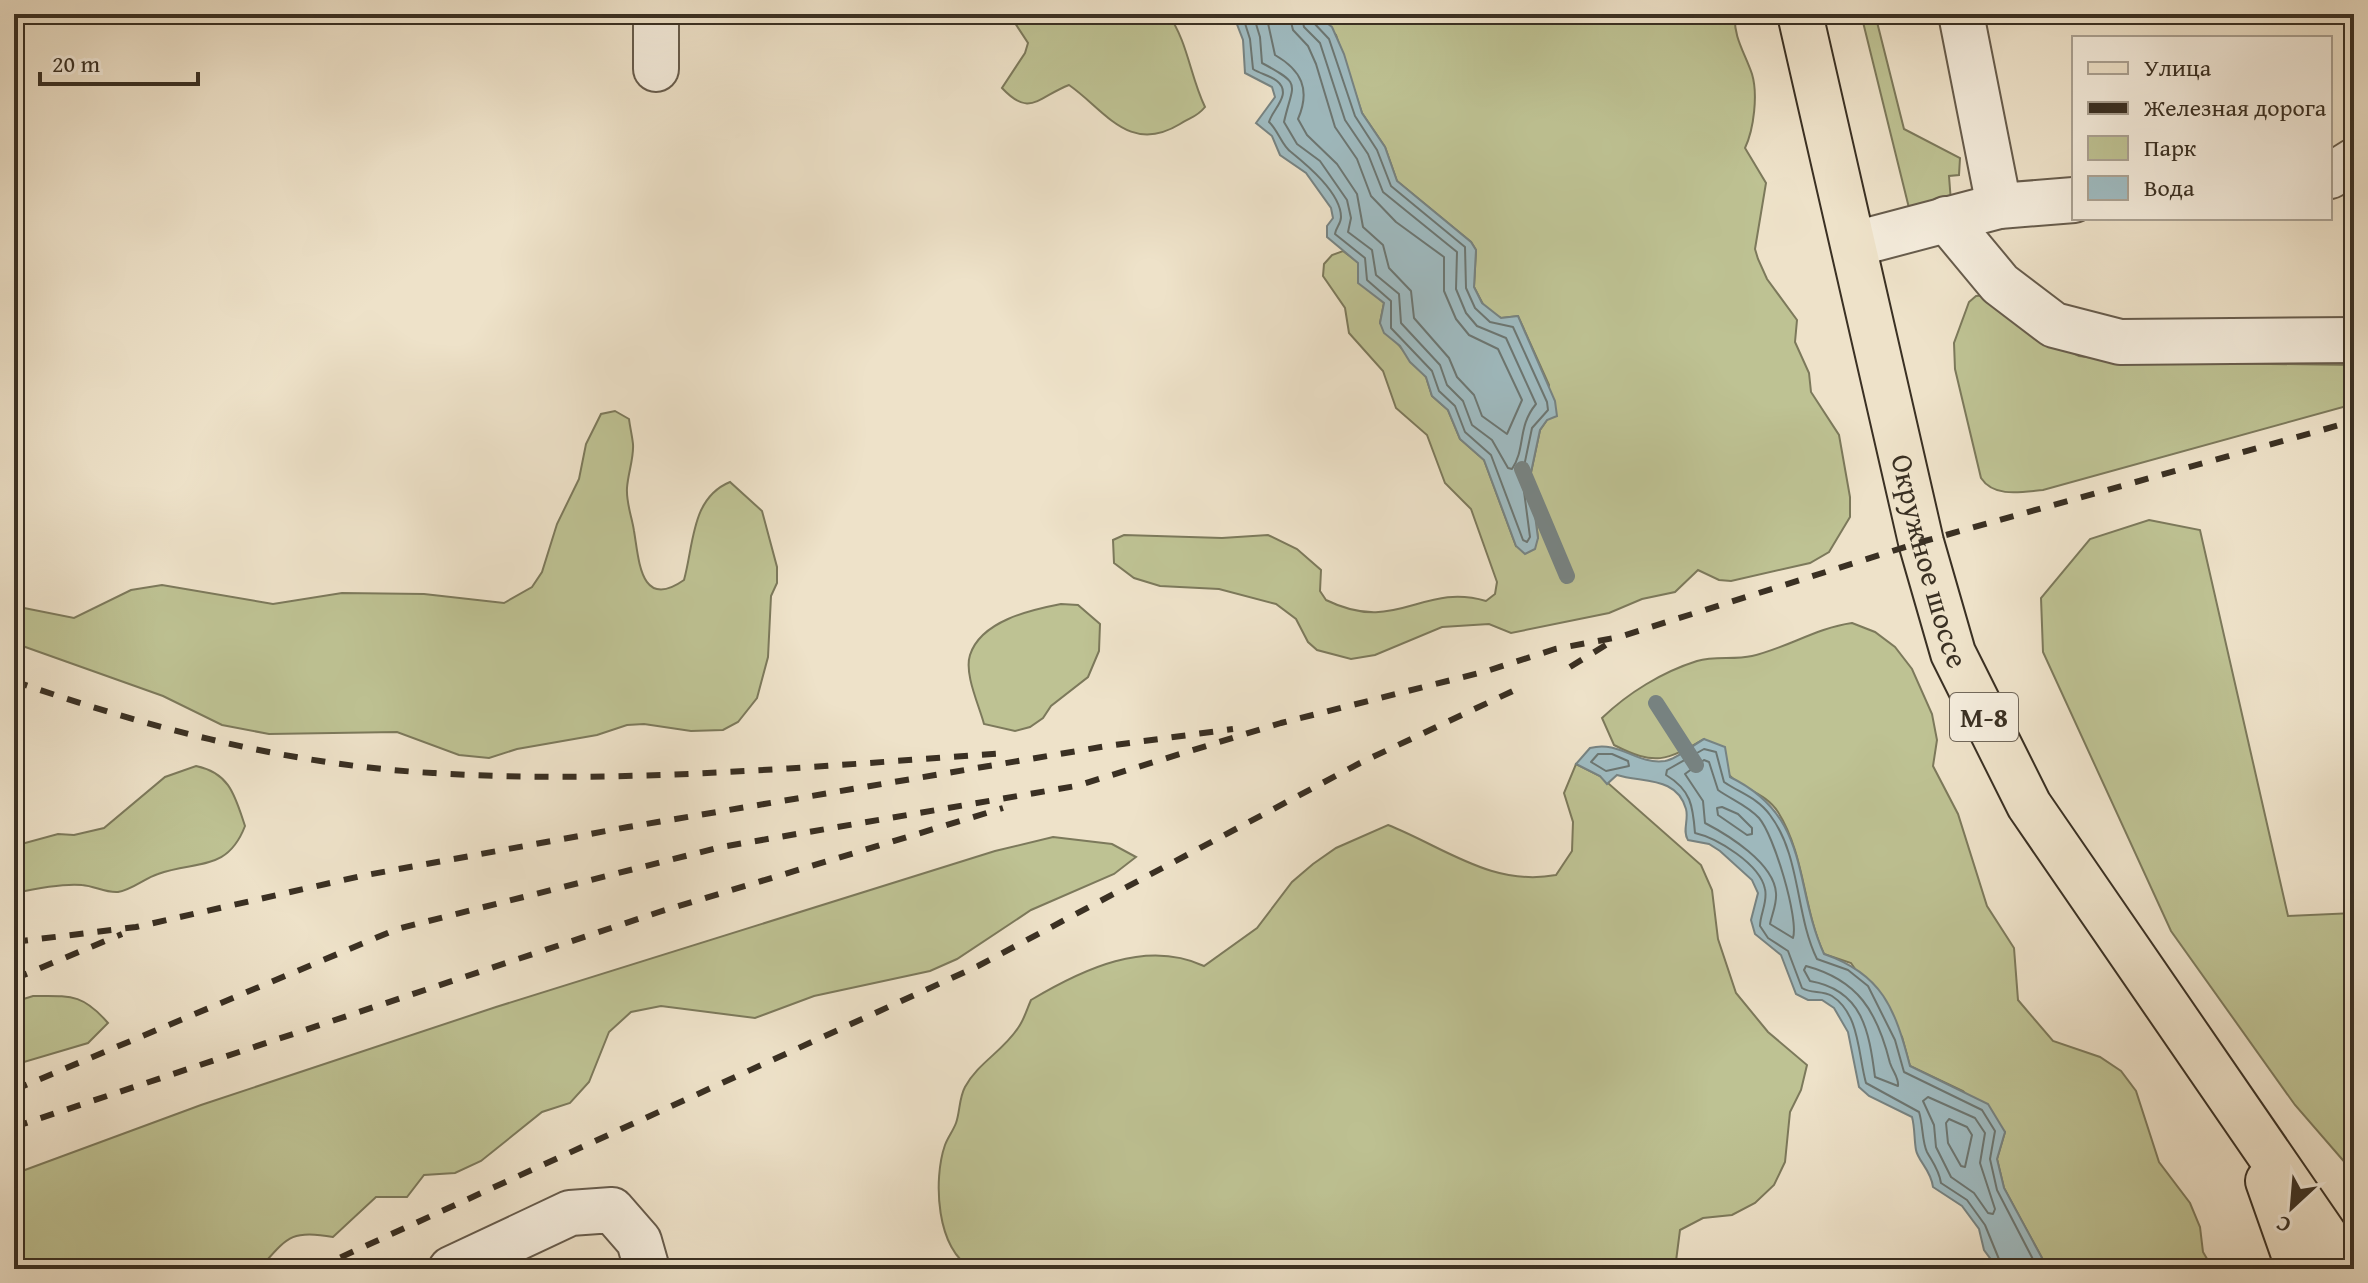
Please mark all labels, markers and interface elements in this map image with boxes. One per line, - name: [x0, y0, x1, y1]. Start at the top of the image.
- scale bar: [40, 36, 198, 86]
- legend: [2072, 36, 2332, 220]
- text: 20 m: [52, 46, 100, 81]
- text: Улица: [2144, 50, 2212, 85]
- text: Железная дорога: [2143, 90, 2327, 125]
- text: Парк: [2144, 130, 2197, 165]
- text: Вода: [2144, 170, 2195, 205]
- street label: Окружное шоссе: [1881, 450, 1980, 675]
- road number: М-8: [1950, 693, 2018, 741]
- north arrow: [2252, 1167, 2332, 1247]
- text: С: [2271, 1208, 2296, 1242]

